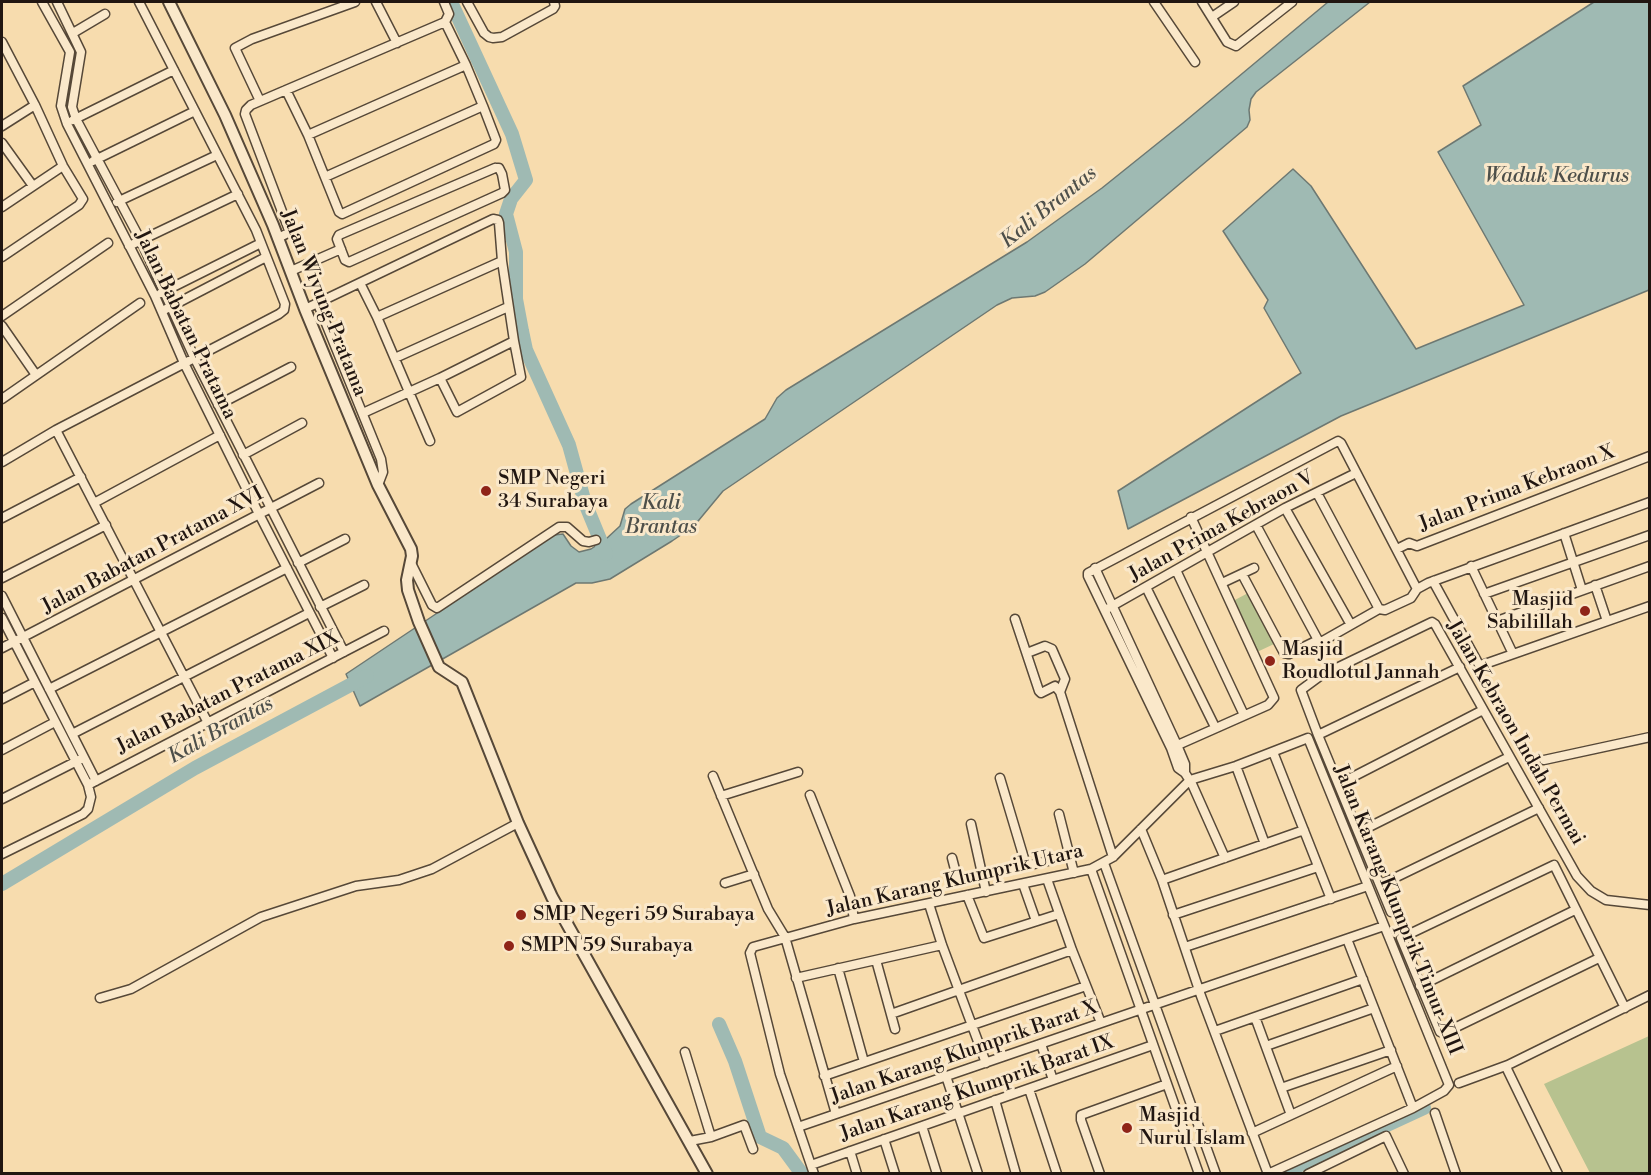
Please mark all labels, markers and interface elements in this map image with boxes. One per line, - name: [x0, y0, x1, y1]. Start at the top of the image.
- water label: Kali Brantas: [996, 161, 1102, 255]
- water label: Waduk Kedurus: [1485, 164, 1629, 190]
- street label: Jalan Wiyung Pratama: [274, 206, 372, 400]
- street label: Jalan Babatan Pratama: [129, 227, 241, 423]
- street label: Jalan Prima Kebraon X: [1416, 441, 1618, 537]
- street label: Jalan Prima Kebraon V: [1125, 466, 1319, 588]
- place label: SMP Negeri 34 Surabaya: [498, 467, 608, 514]
- street label: Jalan Babatan Pratama XVI: [38, 482, 268, 620]
- marker: SMP Negeri 34 Surabaya: [479, 484, 493, 498]
- water label: Kali Brantas: [625, 491, 697, 541]
- place label: Masjid Sabilillah: [1487, 588, 1573, 635]
- marker: Masjid Sabilillah: [1578, 604, 1592, 618]
- street label: Jalan Kebraon Indah Permai: [1441, 616, 1589, 850]
- street label: Jalan Babatan Pratama XIX: [113, 626, 343, 760]
- place label: Masjid Roudlotul Jannah: [1282, 638, 1440, 685]
- marker: Masjid Roudlotul Jannah: [1263, 654, 1277, 668]
- water label: Kali Brantas: [164, 692, 278, 770]
- street label: Jalan Karang Klumprik Timur XIII: [1328, 761, 1466, 1059]
- street label: Jalan Karang Klumprik Utara: [824, 840, 1086, 922]
- place label: SMP Negeri 59 Surabaya: [533, 903, 755, 927]
- marker: SMP Negeri 59 Surabaya: [514, 908, 528, 922]
- place label: SMPN 59 Surabaya: [521, 934, 693, 958]
- marker: SMPN 59 Surabaya: [502, 939, 516, 953]
- street label: Jalan Karang Klumprik Barat X: [828, 996, 1100, 1110]
- street label: Jalan Karang Klumprik Barat IX: [837, 1031, 1117, 1147]
- place label: Masjid Nurul Islam: [1139, 1104, 1246, 1151]
- marker: Masjid Nurul Islam: [1120, 1121, 1134, 1135]

